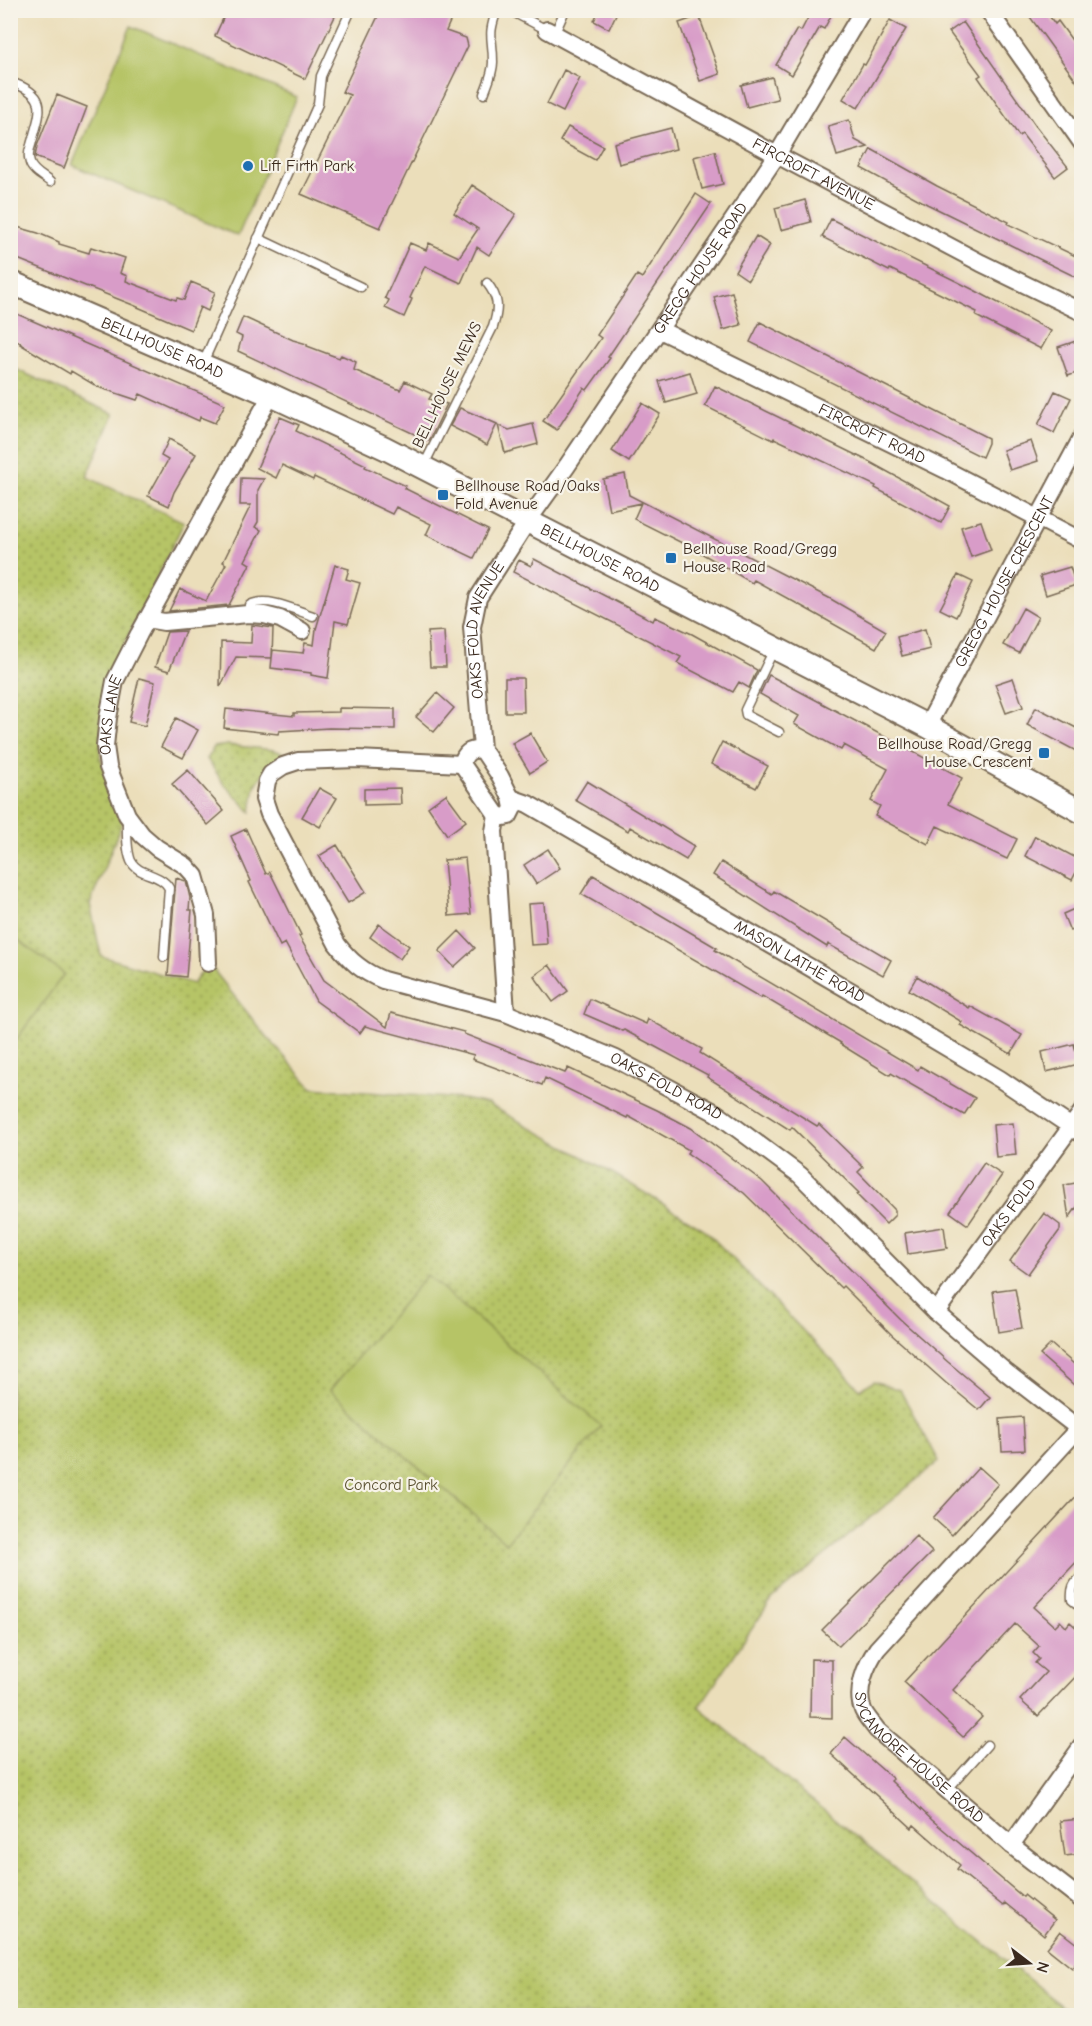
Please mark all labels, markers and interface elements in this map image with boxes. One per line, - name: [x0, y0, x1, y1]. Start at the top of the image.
- street label: FIRCROFT AVENUE: [749, 134, 878, 214]
- place label: Lift Firth Park: [260, 157, 355, 175]
- marker: Lift Firth Park: [241, 159, 255, 173]
- street label: GREGG HOUSE ROAD: [650, 199, 751, 337]
- street label: BELLHOUSE ROAD: [98, 314, 226, 382]
- street label: BELLHOUSE MEWS: [409, 319, 485, 451]
- street label: FIRCROFT ROAD: [816, 400, 928, 468]
- place label: Bellhouse Road/Oaks Fold Avenue: [455, 477, 600, 513]
- marker: Bellhouse Road/Oaks Fold Avenue: [436, 488, 450, 502]
- street label: GREGG HOUSE CRESCENT: [951, 492, 1058, 670]
- street label: BELLHOUSE ROAD: [538, 520, 663, 596]
- place label: Bellhouse Road/Gregg House Road: [683, 540, 837, 576]
- marker: Bellhouse Road/Gregg House Road: [664, 551, 678, 565]
- street label: OAKS FOLD AVENUE: [463, 558, 508, 700]
- street label: OAKS LANE: [96, 672, 126, 756]
- place label: Bellhouse Road/Gregg House Crescent: [878, 735, 1032, 771]
- marker: Bellhouse Road/Gregg House Crescent: [1037, 746, 1051, 760]
- street label: MASON LATHE ROAD: [731, 917, 868, 1006]
- street label: OAKS FOLD ROAD: [608, 1049, 726, 1124]
- street label: OAKS FOLD: [978, 1175, 1039, 1250]
- park label: Concord Park: [344, 1476, 438, 1494]
- street label: SYCAMORE HOUSE ROAD: [851, 1692, 988, 1827]
- north arrow: [999, 1933, 1059, 1993]
- text: N: [1032, 1959, 1053, 1975]

